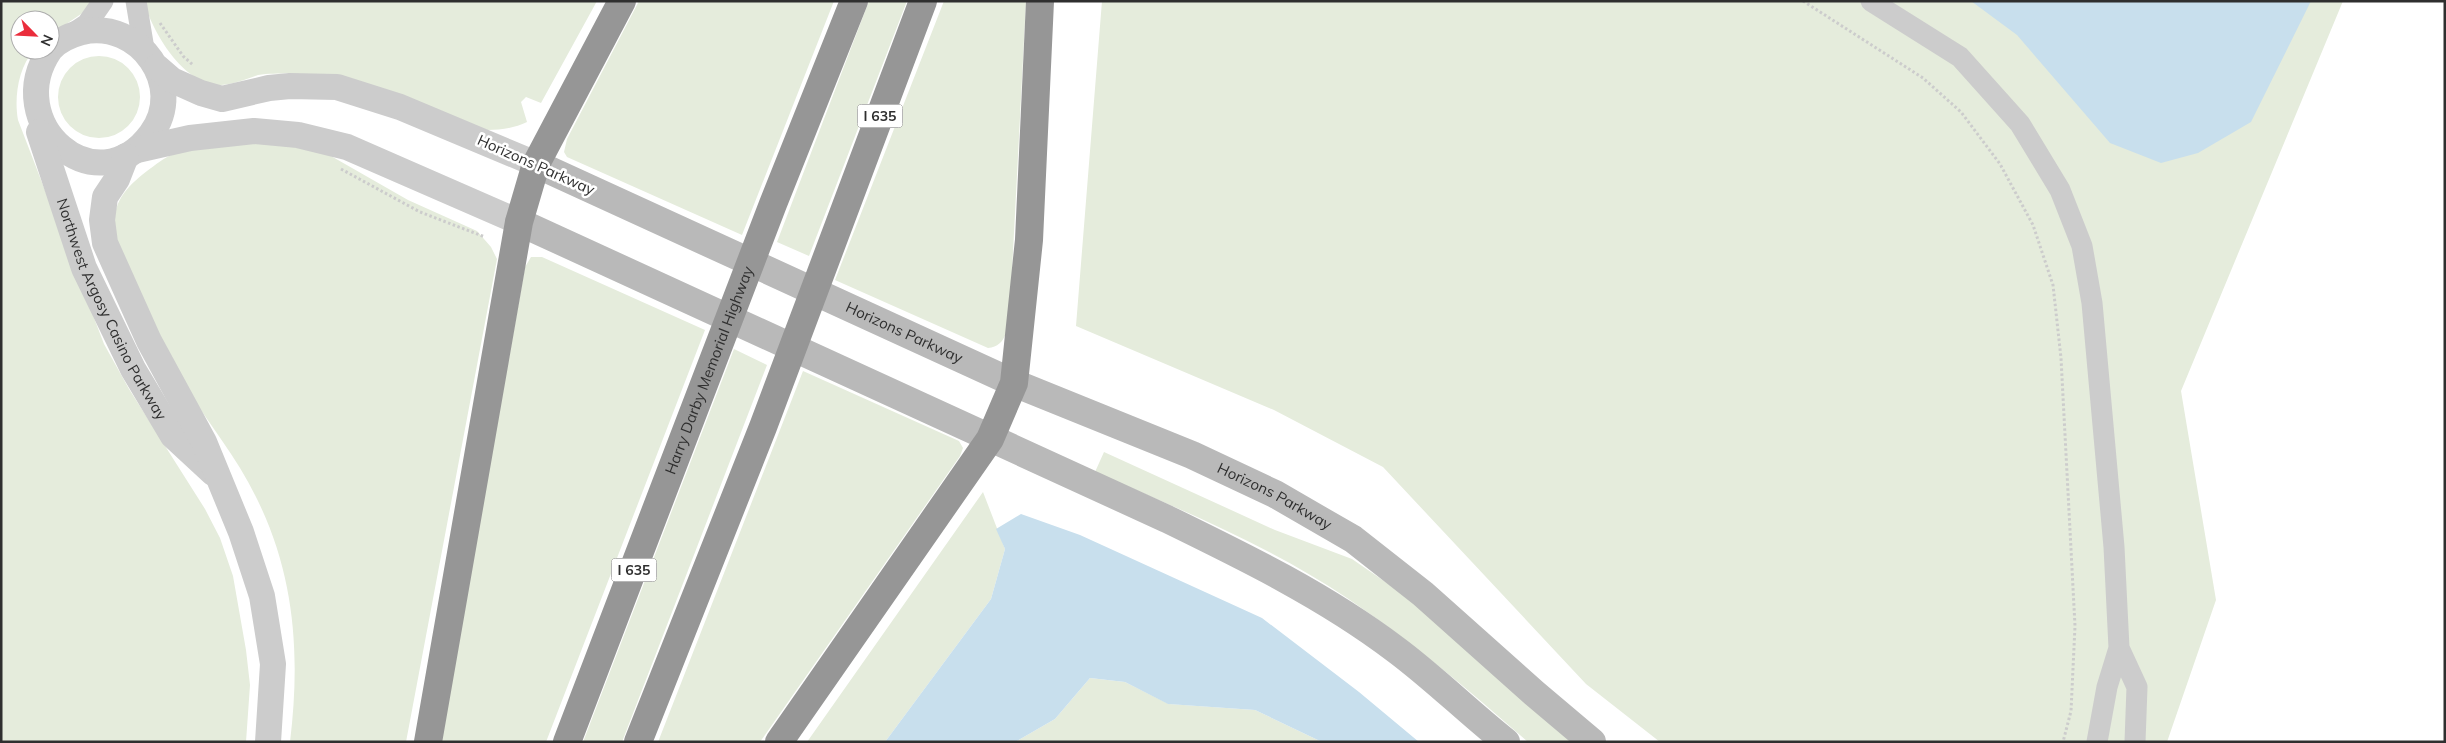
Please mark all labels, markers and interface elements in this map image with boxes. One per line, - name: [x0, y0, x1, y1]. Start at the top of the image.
- north arrow: [10, 10, 60, 60]
- text: N: [37, 32, 57, 49]
- road number: I 635: [858, 104, 902, 128]
- street label: Horizons Parkway: [475, 130, 598, 199]
- street label: Northwest Argosy Casino Parkway: [53, 196, 171, 423]
- street label: Harry Darby Memorial Highway: [660, 263, 757, 477]
- street label: Horizons Parkway: [843, 297, 966, 367]
- street label: Horizons Parkway: [1214, 458, 1335, 534]
- road number: I 635: [612, 558, 656, 582]

